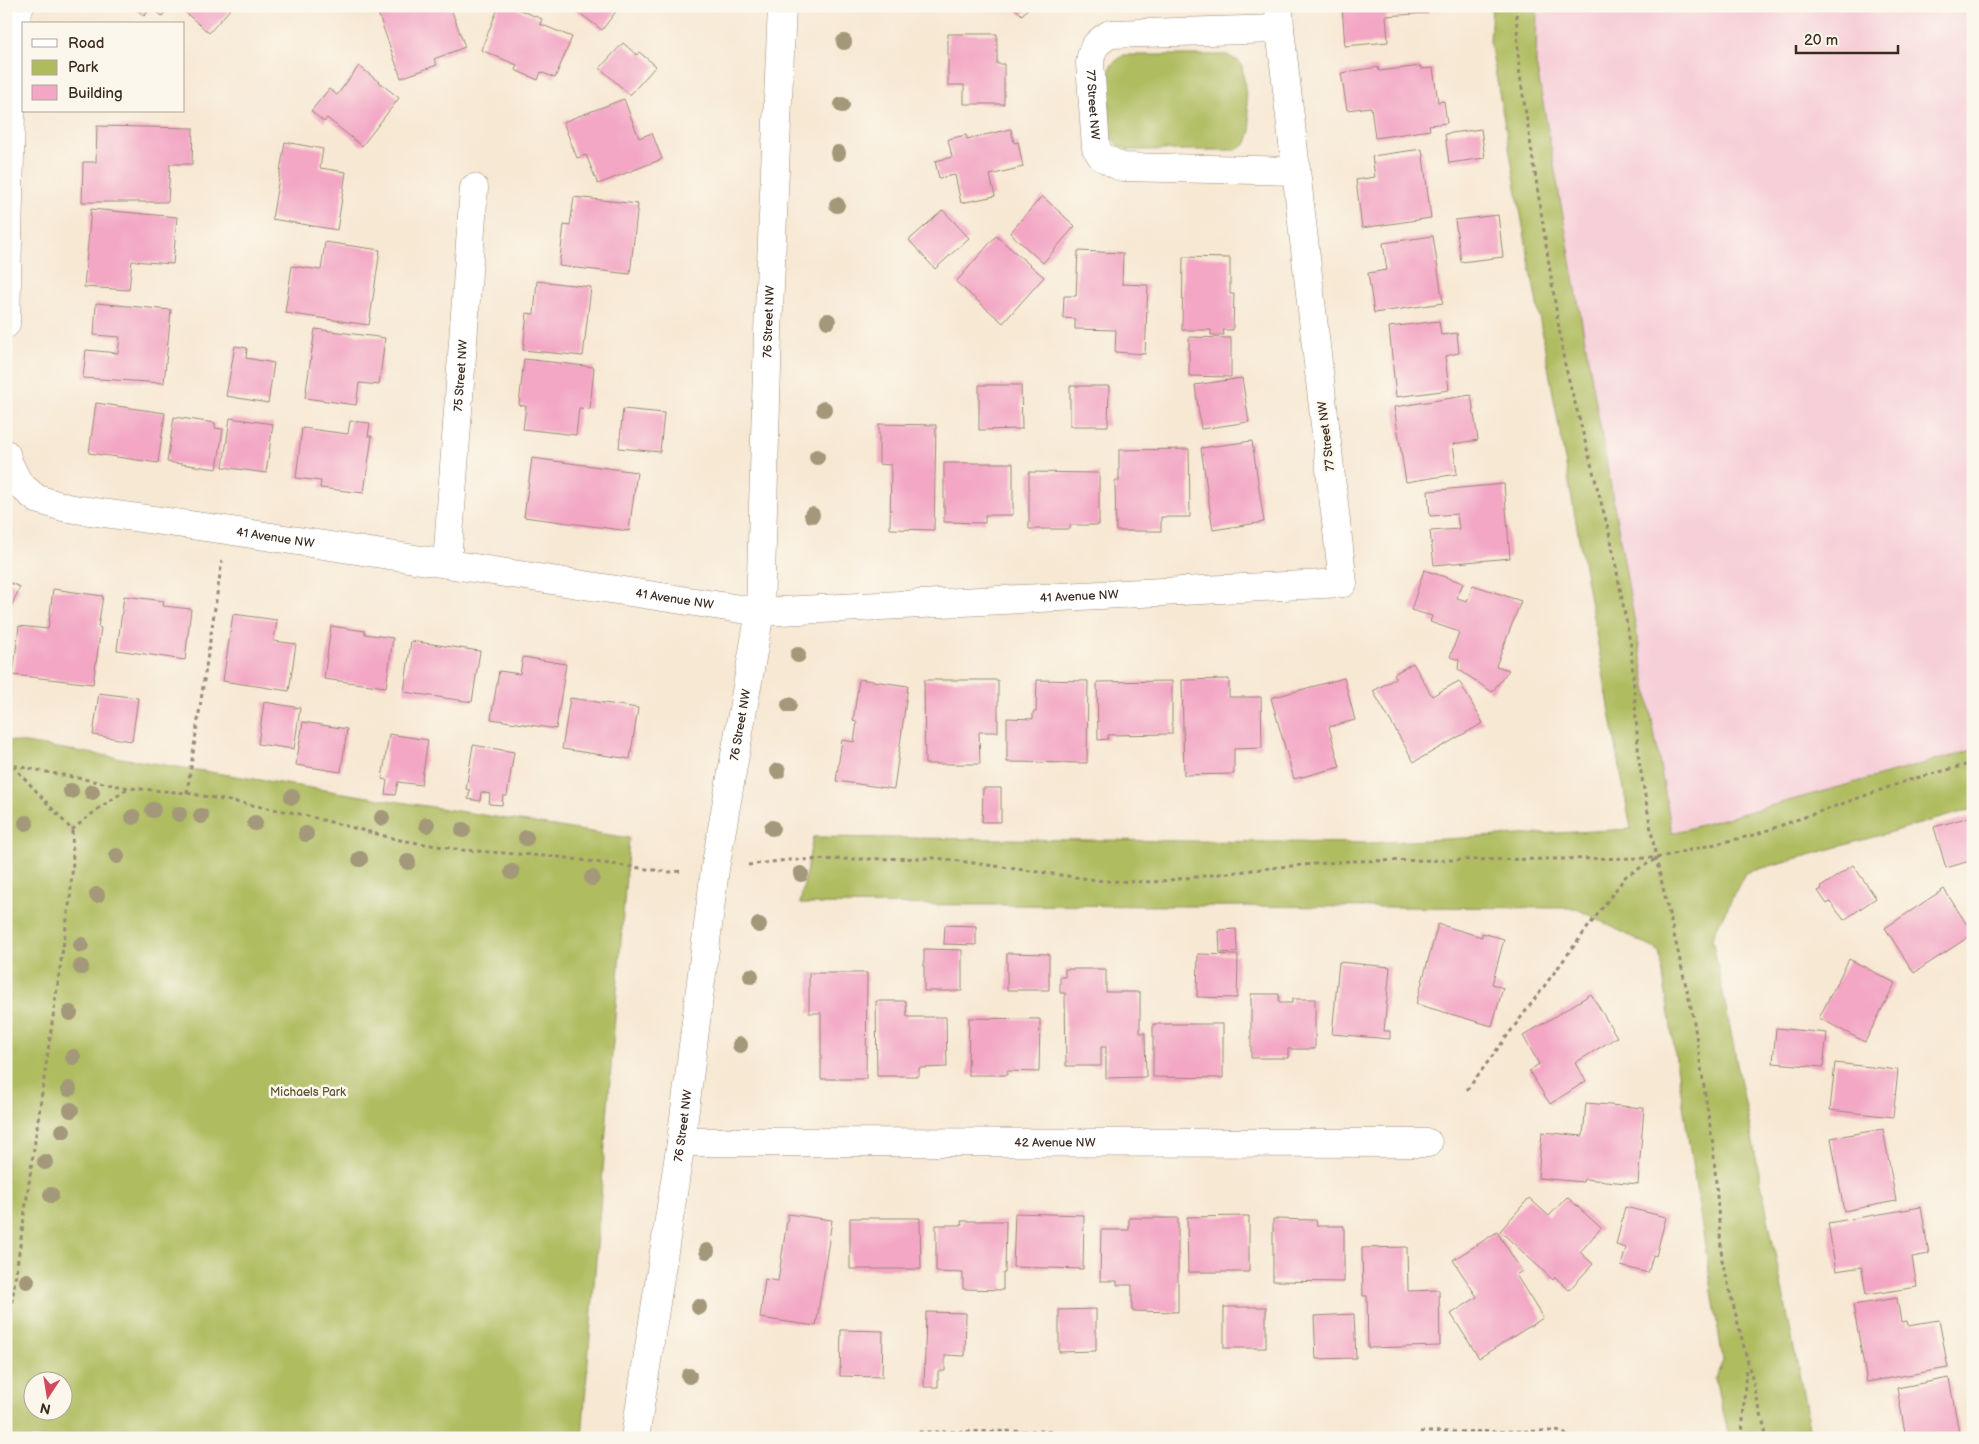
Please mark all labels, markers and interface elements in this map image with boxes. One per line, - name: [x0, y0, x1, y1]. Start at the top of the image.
- legend: [22, 22, 185, 112]
- scale bar: [1796, 22, 1899, 54]
- text: 20 m: [1804, 31, 1838, 50]
- text: Road: [68, 34, 104, 53]
- text: Park: [68, 58, 99, 77]
- street label: 77 Street NW: [1082, 69, 1102, 140]
- text: Building: [68, 84, 123, 103]
- street label: 76 Street NW: [760, 285, 778, 358]
- street label: 75 Street NW: [451, 339, 471, 412]
- street label: 77 Street NW: [1315, 400, 1338, 472]
- street label: 41 Avenue NW: [235, 525, 315, 551]
- street label: 41 Avenue NW: [634, 586, 715, 613]
- street label: 41 Avenue NW: [1039, 587, 1119, 606]
- street label: 76 Street NW: [727, 688, 754, 762]
- park label: Michaels Park: [270, 1085, 346, 1100]
- street label: 76 Street NW: [671, 1089, 695, 1163]
- street label: 42 Avenue NW: [1014, 1135, 1096, 1151]
- north arrow: [22, 1372, 72, 1422]
- text: N: [38, 1399, 52, 1418]

